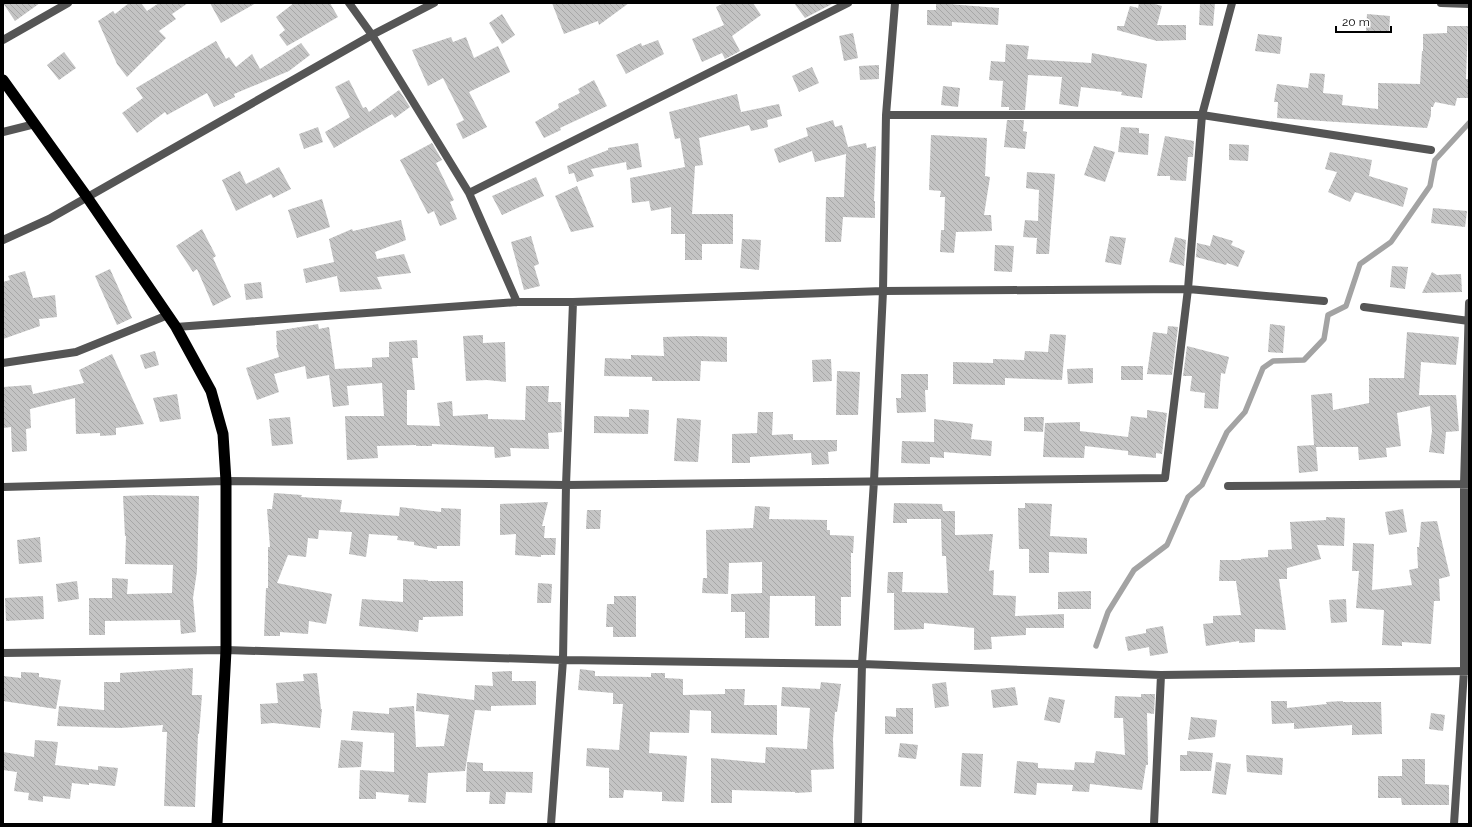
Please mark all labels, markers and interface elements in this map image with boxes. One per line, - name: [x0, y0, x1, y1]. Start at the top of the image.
- scale bar: [1336, 8, 1391, 34]
- text: 20 m: [1342, 15, 1370, 29]

